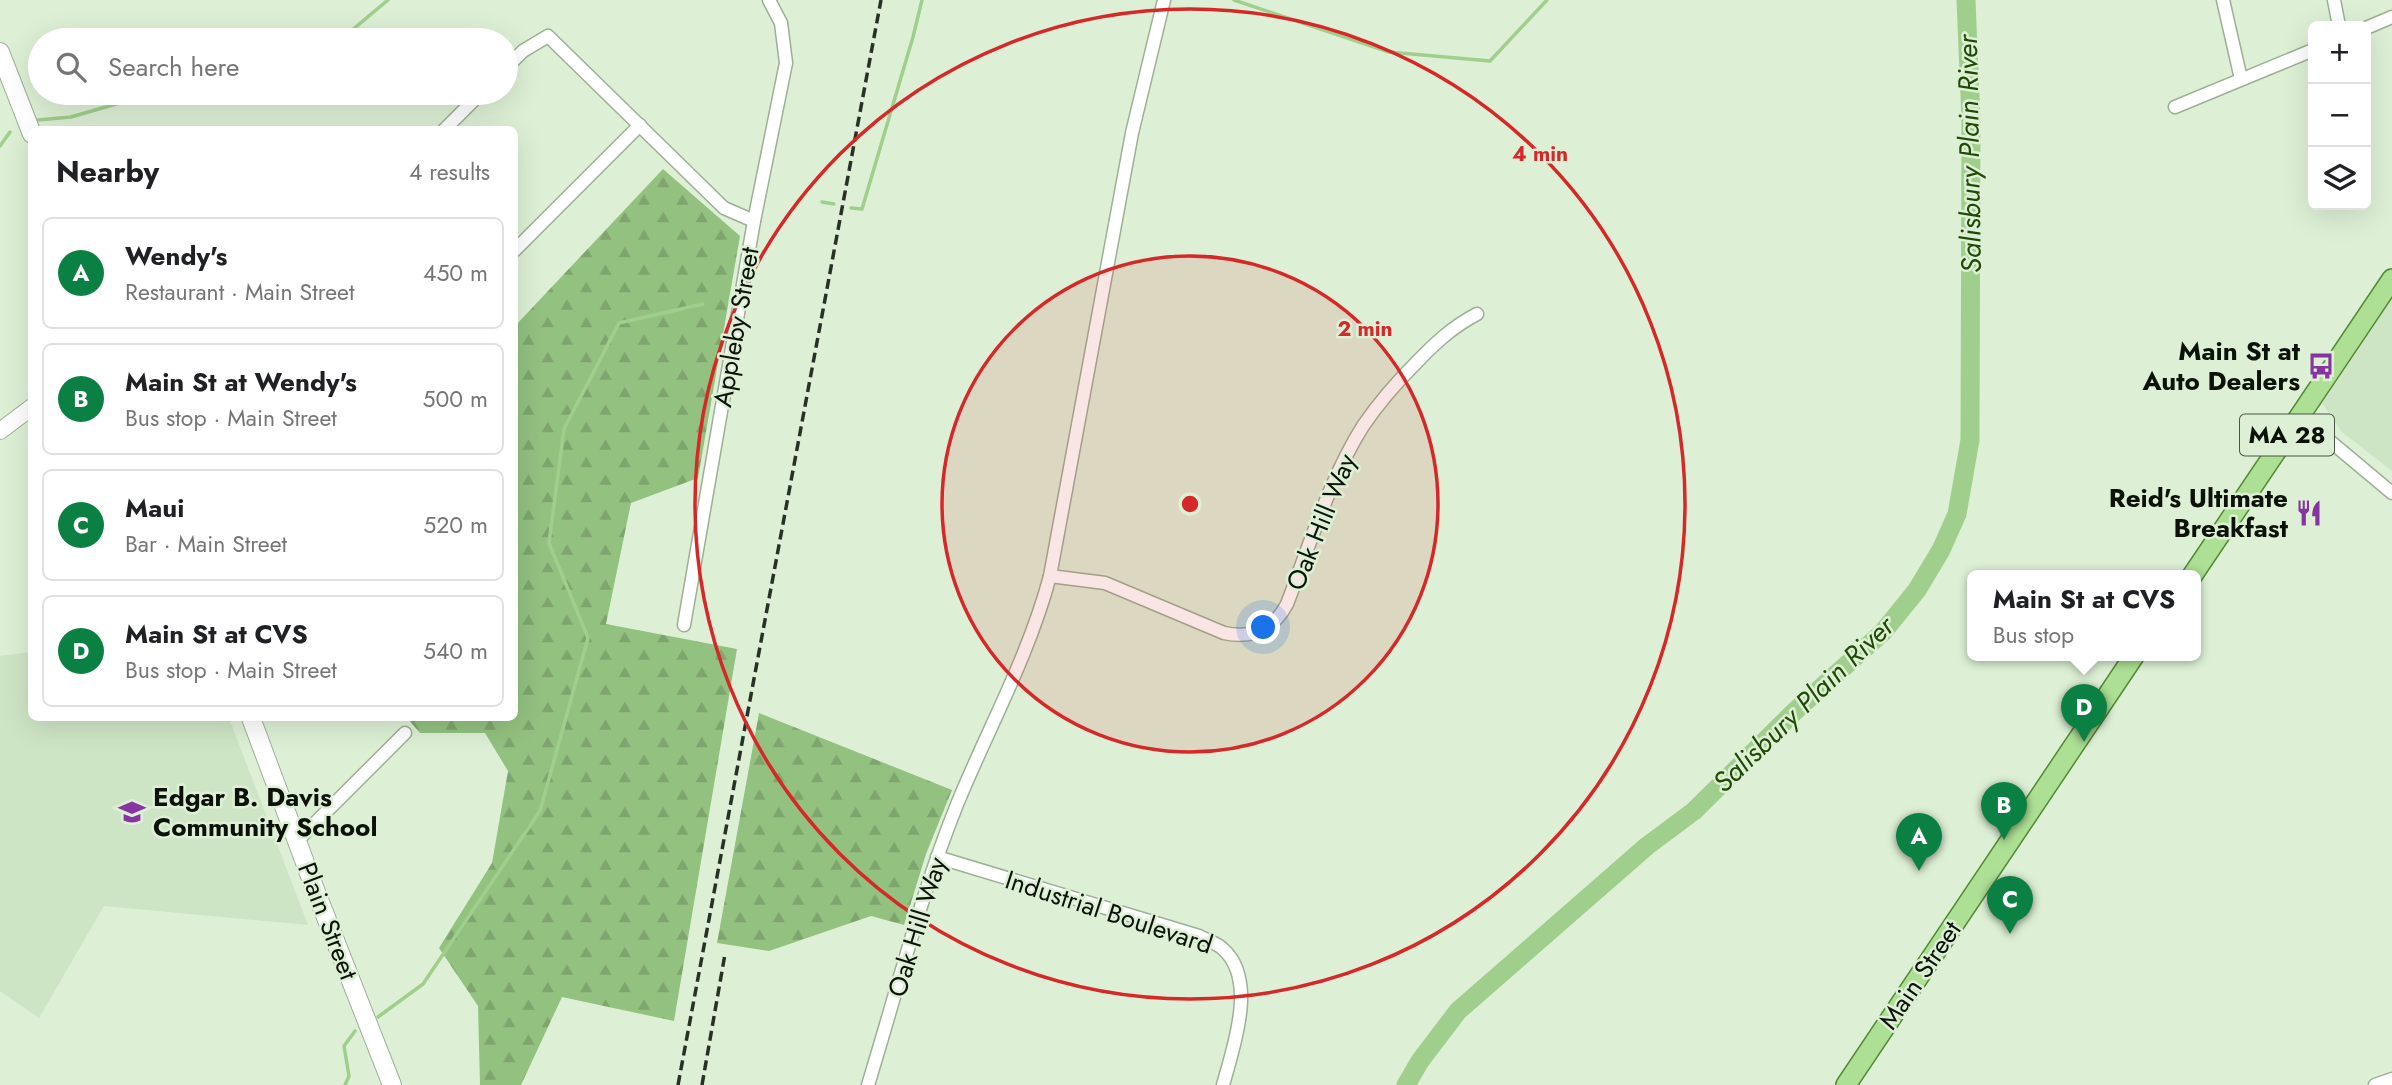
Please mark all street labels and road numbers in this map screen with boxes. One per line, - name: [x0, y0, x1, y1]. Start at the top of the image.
- street label: Appleby Street: [703, 243, 769, 410]
- road number: MA 28: [2240, 414, 2334, 456]
- street label: Oak Hill Way: [1276, 447, 1366, 596]
- street label: Oak Hill Way: [878, 852, 956, 1002]
- street label: Plain Street: [288, 857, 368, 986]
- street label: Industrial Boulevard: [1000, 861, 1218, 963]
- street label: Main Street: [1870, 912, 1971, 1037]

